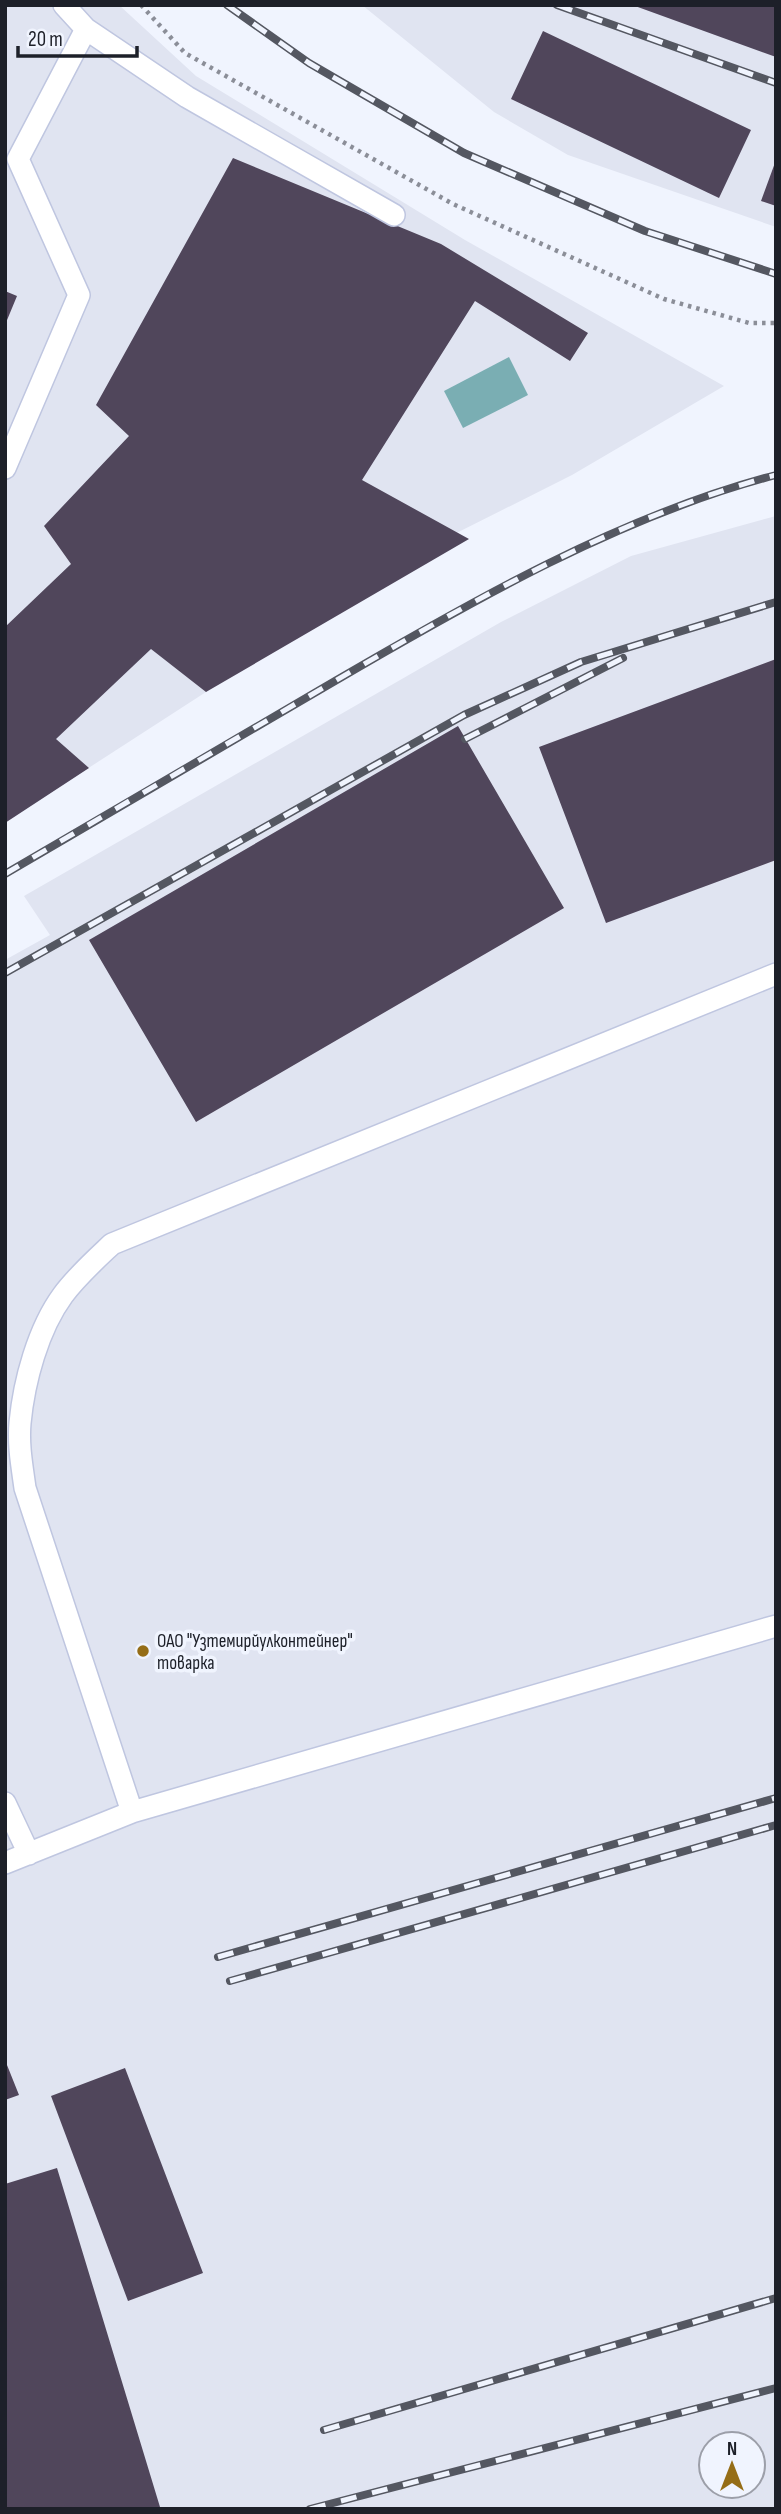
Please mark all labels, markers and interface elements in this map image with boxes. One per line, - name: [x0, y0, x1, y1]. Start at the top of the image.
- scale bar: [18, 14, 136, 58]
- text: 20 m: [28, 27, 63, 52]
- place label: ОАО "Узтемирйулконтейнер" товарка: [157, 1630, 353, 1675]
- marker: ОАО "Узтемирйулконтейнер" товарка: [135, 1643, 151, 1659]
- north arrow: [697, 2430, 767, 2500]
- text: N: [727, 2438, 737, 2461]

